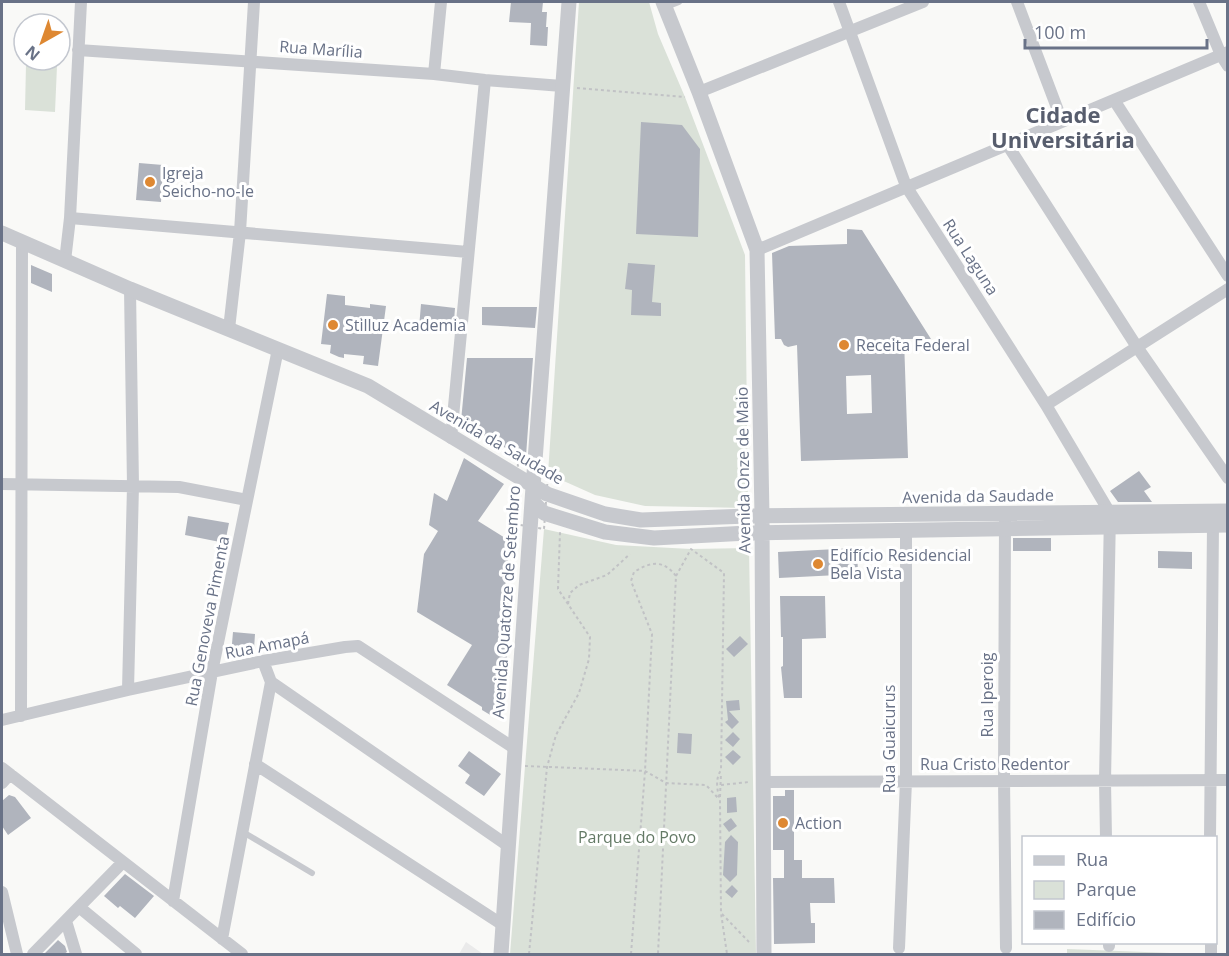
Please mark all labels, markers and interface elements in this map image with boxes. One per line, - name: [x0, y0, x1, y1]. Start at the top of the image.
- north arrow: [12, 12, 72, 72]
- scale bar: [1025, 12, 1206, 50]
- text: 100 m: [1034, 20, 1086, 44]
- street label: Rua Marília: [279, 35, 363, 63]
- text: N: [20, 41, 44, 66]
- district label: Cidade Universitária: [991, 99, 1135, 154]
- place label: Igreja Seicho-no-Ie: [162, 162, 254, 202]
- marker: Igreja Seicho-no-Ie: [143, 175, 157, 189]
- street label: Rua Laguna: [938, 214, 1004, 300]
- place label: Stilluz Academia: [345, 314, 466, 336]
- marker: Stilluz Academia: [326, 318, 340, 332]
- place label: Receita Federal: [856, 334, 970, 356]
- marker: Receita Federal: [837, 338, 851, 352]
- street label: Avenida Onze de Maio: [731, 387, 755, 553]
- street label: Avenida da Saudade: [426, 395, 568, 489]
- street label: Avenida da Saudade: [902, 484, 1054, 508]
- street label: Avenida Quatorze de Setembro: [487, 485, 525, 719]
- street label: Rua Genoveva Pimenta: [180, 534, 234, 708]
- place label: Edifício Residencial Bela Vista: [830, 544, 971, 584]
- marker: Edifício Residencial Bela Vista: [811, 557, 825, 571]
- street label: Rua Amapá: [223, 626, 311, 664]
- street label: Rua Iperoig: [976, 652, 998, 737]
- street label: Rua Guaicurus: [878, 685, 900, 793]
- street label: Rua Cristo Redentor: [920, 753, 1070, 775]
- place label: Action: [795, 812, 842, 834]
- marker: Action: [776, 816, 790, 830]
- park label: Parque do Povo: [578, 826, 696, 848]
- legend: [1022, 836, 1217, 944]
- text: Rua: [1076, 847, 1108, 871]
- text: Parque: [1076, 877, 1136, 901]
- text: Edifício: [1076, 907, 1136, 931]

